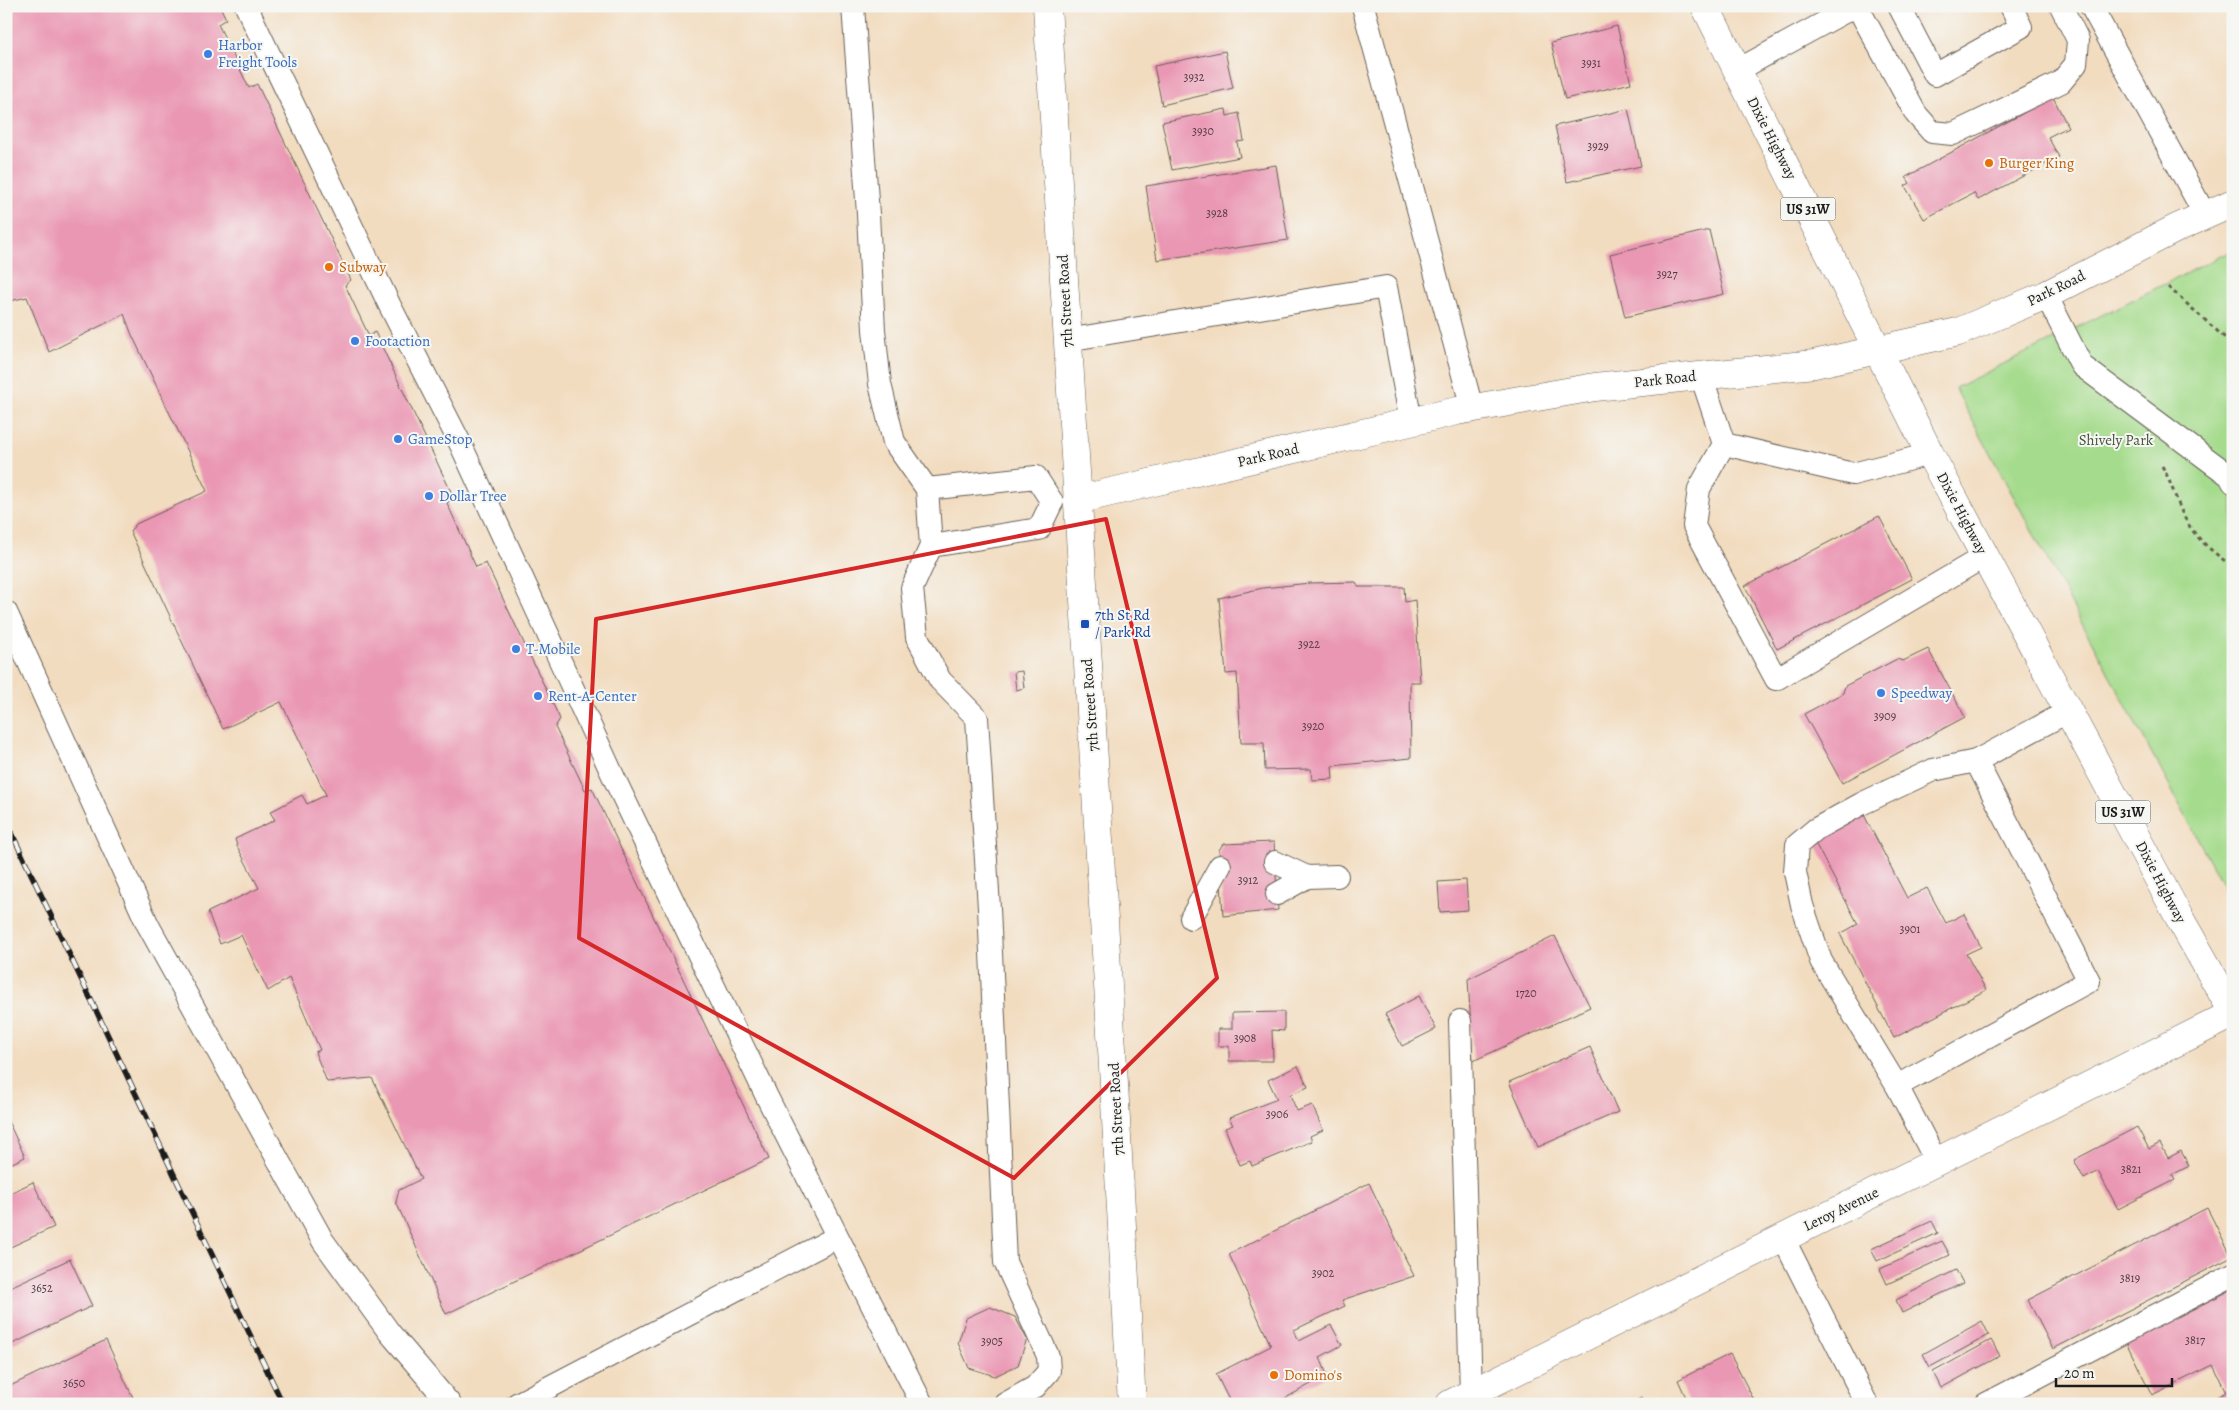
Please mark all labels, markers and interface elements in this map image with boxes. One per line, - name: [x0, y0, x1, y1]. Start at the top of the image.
- place label: Harbor Freight Tools: [218, 35, 297, 72]
- marker: Harbor Freight Tools: [202, 48, 214, 60]
- house number: 3931: [1581, 55, 1601, 71]
- house number: 3932: [1183, 69, 1205, 85]
- street label: Dixie Highway: [1743, 93, 1802, 183]
- house number: 3930: [1192, 123, 1214, 139]
- house number: 3929: [1587, 138, 1609, 154]
- place label: Burger King: [1999, 153, 2075, 173]
- marker: Burger King: [1983, 157, 1995, 169]
- road number: US 31W: [1780, 198, 1836, 220]
- house number: 3928: [1206, 205, 1228, 221]
- street label: 7th Street Road: [1053, 253, 1077, 348]
- place label: Subway: [339, 257, 386, 277]
- marker: Subway: [323, 261, 335, 273]
- street label: Park Road: [2024, 265, 2089, 311]
- house number: 3927: [1656, 266, 1679, 282]
- place label: Footaction: [365, 331, 430, 351]
- marker: Footaction: [349, 335, 361, 347]
- street label: Park Road: [1633, 366, 1698, 392]
- place label: GameStop: [408, 429, 472, 449]
- park label: Shively Park: [2079, 430, 2154, 450]
- marker: GameStop: [392, 433, 404, 445]
- street label: Park Road: [1235, 438, 1302, 472]
- street label: Dixie Highway: [1932, 468, 1992, 558]
- place label: Dollar Tree: [439, 486, 507, 506]
- marker: Dollar Tree: [423, 490, 435, 502]
- place label: 7th St Rd / Park Rd: [1095, 605, 1152, 642]
- marker: 7th St Rd / Park Rd: [1079, 618, 1091, 630]
- house number: 3922: [1298, 636, 1320, 652]
- place label: T-Mobile: [526, 639, 581, 659]
- marker: T-Mobile: [510, 643, 522, 655]
- street label: 7th Street Road: [1077, 657, 1103, 752]
- place label: Speedway: [1891, 683, 1952, 703]
- place label: Rent-A-Center: [548, 686, 637, 706]
- marker: Speedway: [1875, 687, 1887, 699]
- marker: Rent-A-Center: [532, 690, 544, 702]
- house number: 3909: [1874, 708, 1896, 724]
- house number: 3920: [1302, 718, 1324, 734]
- road number: US 31W: [2096, 800, 2150, 824]
- street label: Dixie Highway: [2131, 837, 2191, 927]
- house number: 3912: [1238, 872, 1258, 888]
- house number: 3901: [1900, 921, 1920, 937]
- house number: 1720: [1515, 985, 1537, 1001]
- house number: 3908: [1234, 1030, 1257, 1046]
- street label: 7th Street Road: [1104, 1061, 1128, 1156]
- house number: 3906: [1266, 1106, 1289, 1122]
- house number: 3821: [2121, 1161, 2141, 1177]
- street label: Leroy Avenue: [1800, 1182, 1882, 1236]
- house number: 3902: [1312, 1265, 1335, 1281]
- house number: 3819: [2120, 1270, 2140, 1286]
- house number: 3652: [31, 1280, 53, 1296]
- house number: 3817: [2185, 1332, 2206, 1348]
- house number: 3905: [981, 1333, 1003, 1349]
- scale bar: [2056, 1355, 2173, 1387]
- text: 20 m: [2064, 1363, 2095, 1383]
- place label: Domino's: [1284, 1365, 1342, 1385]
- marker: Domino's: [1268, 1369, 1280, 1381]
- house number: 3650: [63, 1375, 85, 1391]

